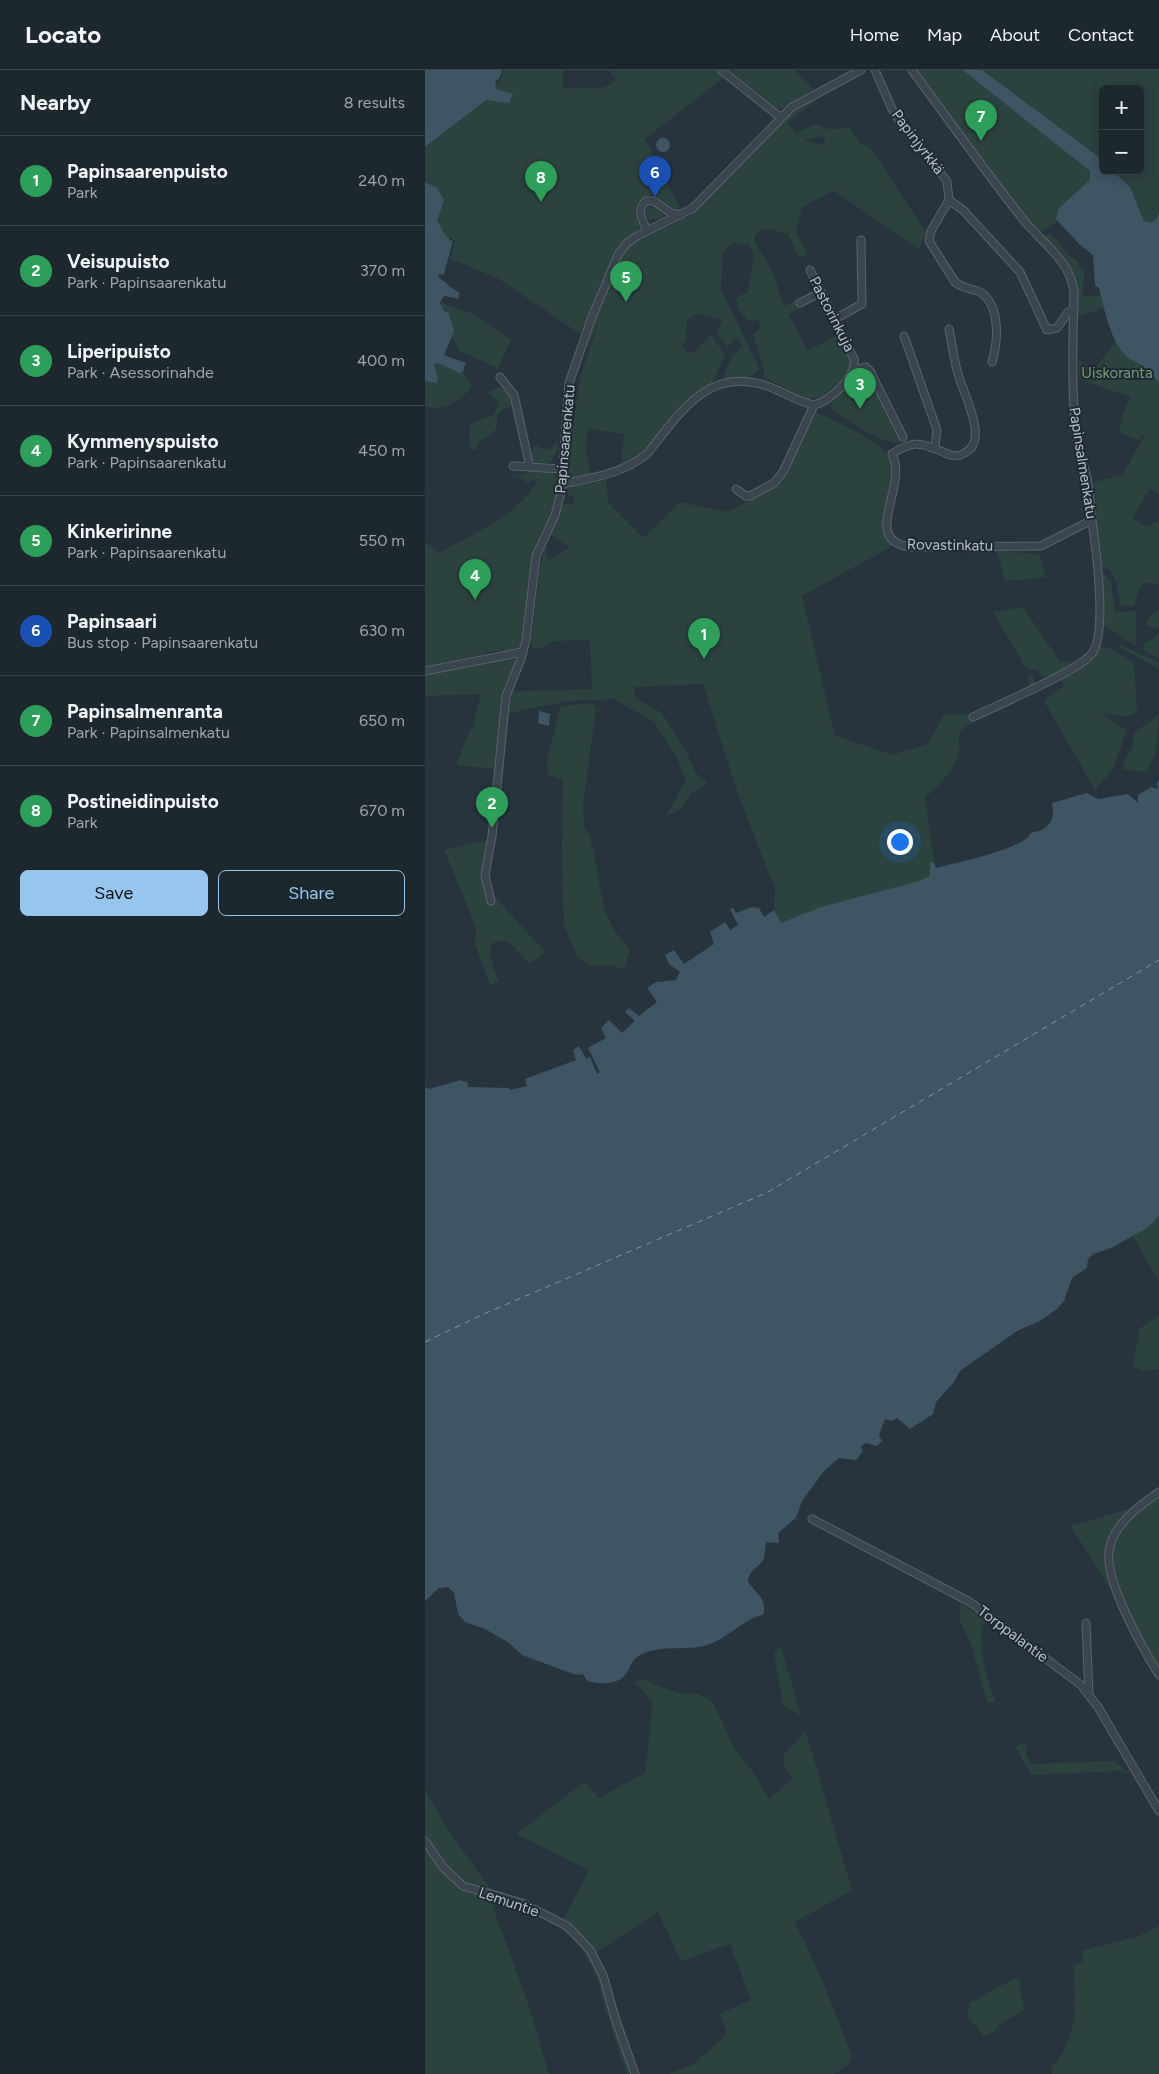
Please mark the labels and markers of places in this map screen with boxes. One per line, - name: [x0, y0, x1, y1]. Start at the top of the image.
- pin: 7: [965, 100, 997, 141]
- pin: 6: [639, 156, 671, 197]
- pin: 8: [525, 161, 557, 202]
- pin: 5: [610, 261, 642, 302]
- pin: 3: [844, 368, 876, 409]
- pin: 4: [459, 559, 491, 600]
- pin: 1: [688, 618, 720, 659]
- pin: 2: [476, 787, 508, 828]

